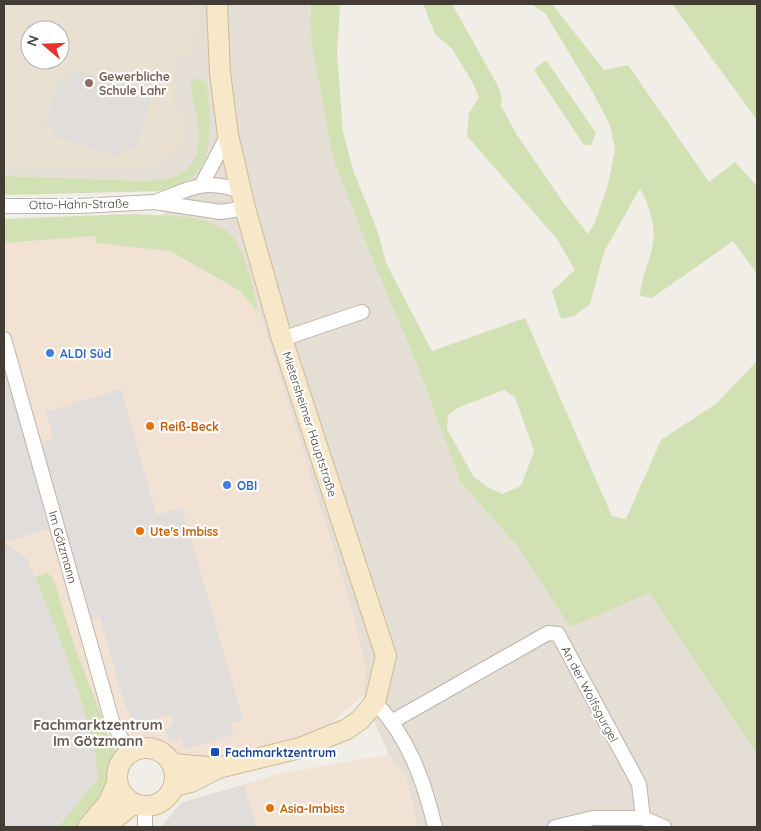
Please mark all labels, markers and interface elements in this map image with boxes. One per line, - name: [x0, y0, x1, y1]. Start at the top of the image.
- north arrow: [20, 20, 70, 70]
- text: N: [23, 33, 43, 49]
- place label: Gewerbliche Schule Lahr: [99, 69, 170, 98]
- marker: Gewerbliche Schule Lahr: [83, 77, 95, 89]
- street label: Otto-Hahn-Straße: [29, 196, 129, 212]
- place label: ALDI Süd: [60, 346, 111, 361]
- marker: ALDI Süd: [44, 347, 56, 359]
- street label: Mietersheimer Hauptstraße: [279, 349, 341, 499]
- place label: Reiß-Beck: [160, 419, 219, 434]
- marker: Reiß-Beck: [144, 420, 156, 432]
- place label: OBI: [237, 478, 257, 493]
- marker: OBI: [221, 479, 233, 491]
- street label: Im Götzmann: [45, 509, 81, 585]
- place label: Ute's Imbiss: [150, 524, 219, 539]
- marker: Ute's Imbiss: [134, 525, 146, 537]
- street label: An der Wolfsgurgel: [558, 643, 622, 745]
- district label: Fachmarktzentrum Im Götzmann: [33, 716, 163, 750]
- place label: Fachmarktzentrum: [225, 745, 336, 760]
- marker: Fachmarktzentrum: [209, 746, 221, 758]
- place label: Asia-Imbiss: [280, 801, 345, 816]
- marker: Asia-Imbiss: [264, 802, 276, 814]

